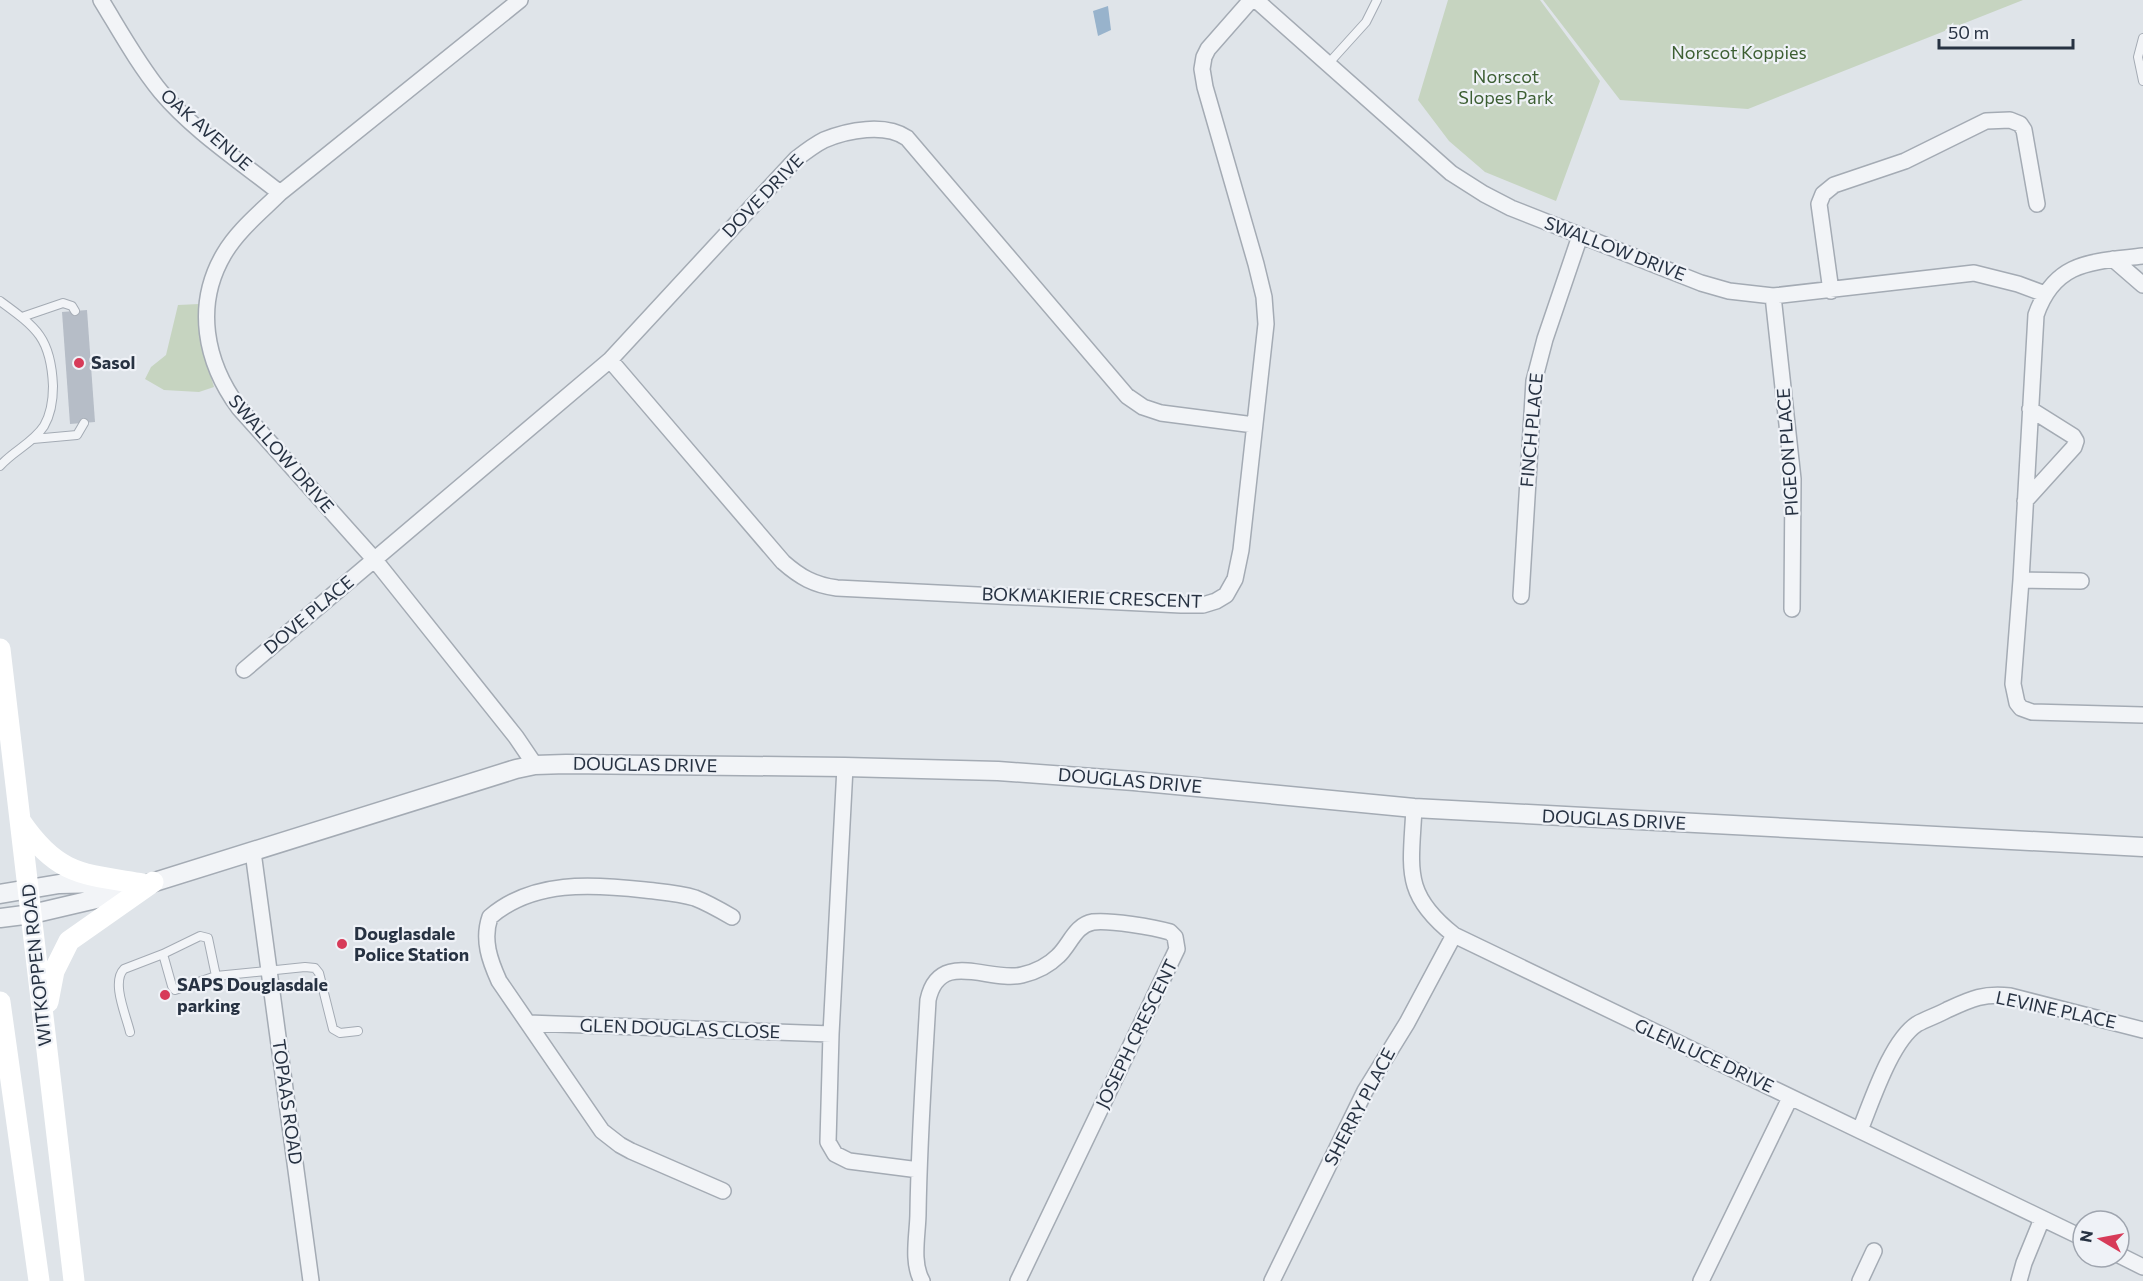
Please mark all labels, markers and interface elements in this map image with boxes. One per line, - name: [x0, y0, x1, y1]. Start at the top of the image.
- scale bar: [1939, 12, 2072, 50]
- text: 50 m: [1948, 21, 1989, 43]
- park label: Norscot Koppies: [1671, 41, 1807, 63]
- park label: Norscot Slopes Park: [1458, 65, 1554, 108]
- street label: OAK AVENUE: [157, 84, 257, 175]
- street label: DOVE DRIVE: [717, 149, 808, 242]
- street label: SWALLOW DRIVE: [1542, 211, 1689, 285]
- place label: Sasol: [91, 351, 135, 373]
- marker: Sasol: [72, 356, 86, 370]
- street label: FINCH PLACE: [1515, 372, 1547, 488]
- street label: PIGEON PLACE: [1772, 387, 1802, 517]
- street label: SWALLOW DRIVE: [224, 390, 339, 517]
- street label: DOVE PLACE: [259, 570, 358, 658]
- street label: BOKMAKIERIE CRESCENT: [981, 582, 1203, 612]
- street label: DOUGLAS DRIVE: [573, 752, 717, 776]
- street label: DOUGLAS DRIVE: [1057, 763, 1203, 797]
- street label: DOUGLAS DRIVE: [1541, 804, 1687, 834]
- street label: WITKOPPEN ROAD: [17, 883, 55, 1047]
- place label: Douglasdale Police Station: [354, 922, 469, 965]
- marker: Douglasdale Police Station: [335, 937, 349, 951]
- street label: JOSEPH CRESCENT: [1090, 955, 1182, 1112]
- place label: SAPS Douglasdale parking: [177, 973, 328, 1016]
- street label: LEVINE PLACE: [1994, 986, 2118, 1033]
- marker: SAPS Douglasdale parking: [158, 988, 172, 1002]
- street label: GLENLUCE DRIVE: [1631, 1013, 1777, 1097]
- street label: GLEN DOUGLAS CLOSE: [579, 1014, 781, 1042]
- street label: TOPAAS ROAD: [268, 1038, 308, 1166]
- street label: SHERRY PLACE: [1319, 1044, 1399, 1169]
- north arrow: [2071, 1209, 2131, 1269]
- text: N: [2075, 1229, 2096, 1244]

